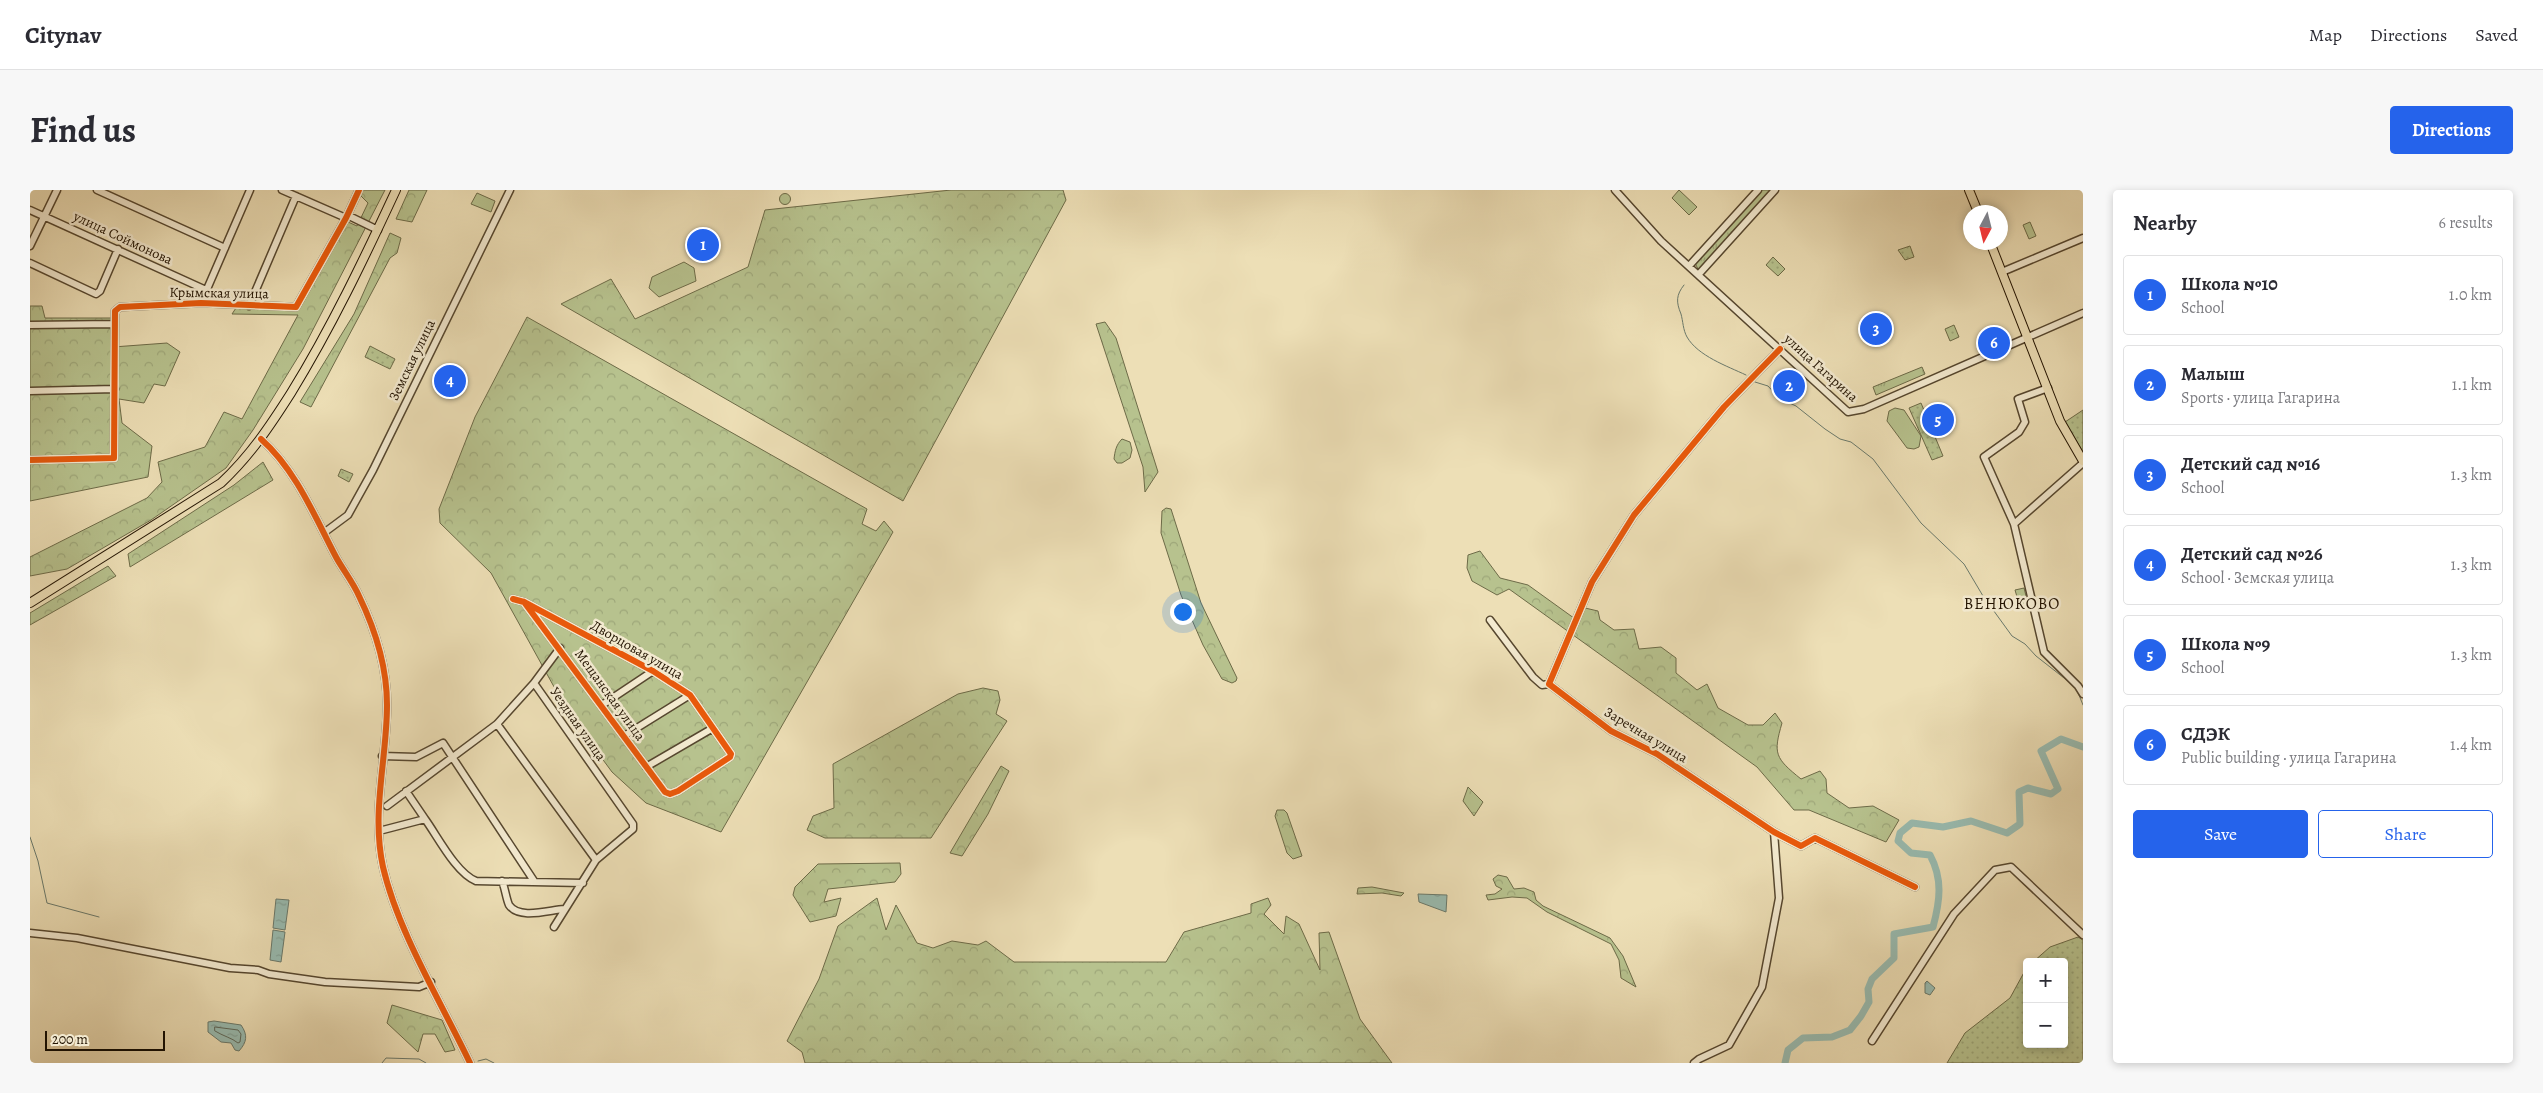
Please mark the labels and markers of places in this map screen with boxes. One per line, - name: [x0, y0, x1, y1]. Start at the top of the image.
- pin: 1: [687, 226, 719, 264]
- pin: 3: [1860, 310, 1892, 348]
- pin: 6: [1978, 324, 2010, 362]
- pin: 4: [434, 362, 466, 400]
- pin: 2: [1773, 367, 1805, 405]
- pin: 5: [1922, 401, 1954, 439]

